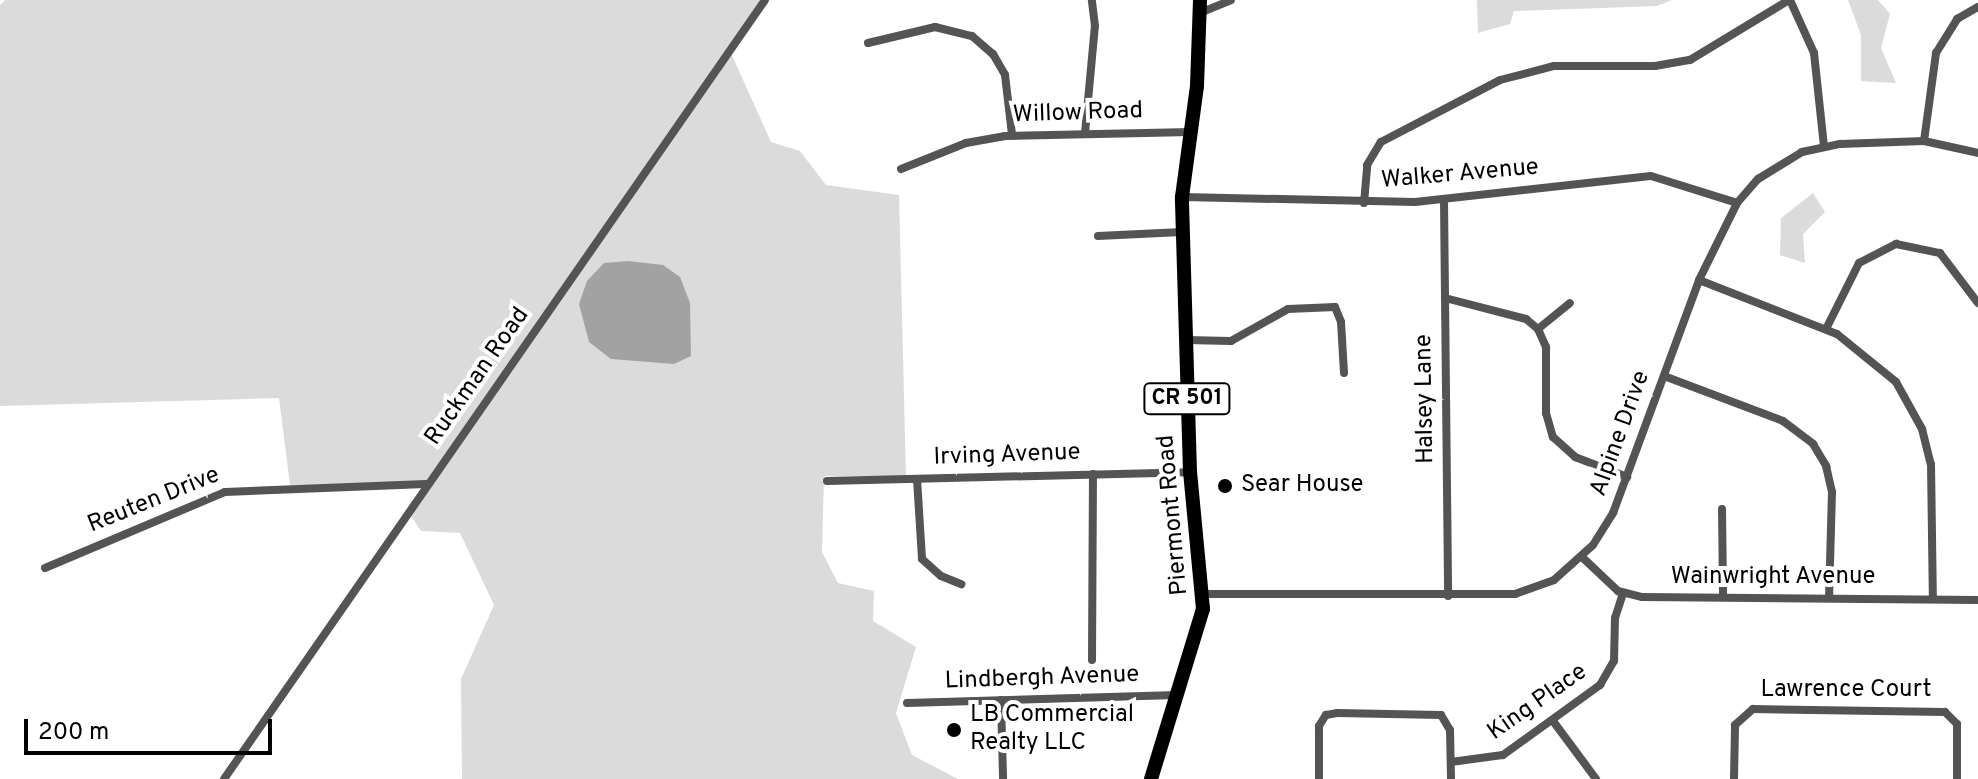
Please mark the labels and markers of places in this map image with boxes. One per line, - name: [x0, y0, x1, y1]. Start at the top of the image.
- place label: Sear House: [1241, 472, 1363, 500]
- marker: Sear House: [1216, 477, 1234, 495]
- place label: LB Commercial Realty LLC: [970, 702, 1134, 758]
- marker: LB Commercial Realty LLC: [945, 721, 963, 739]

